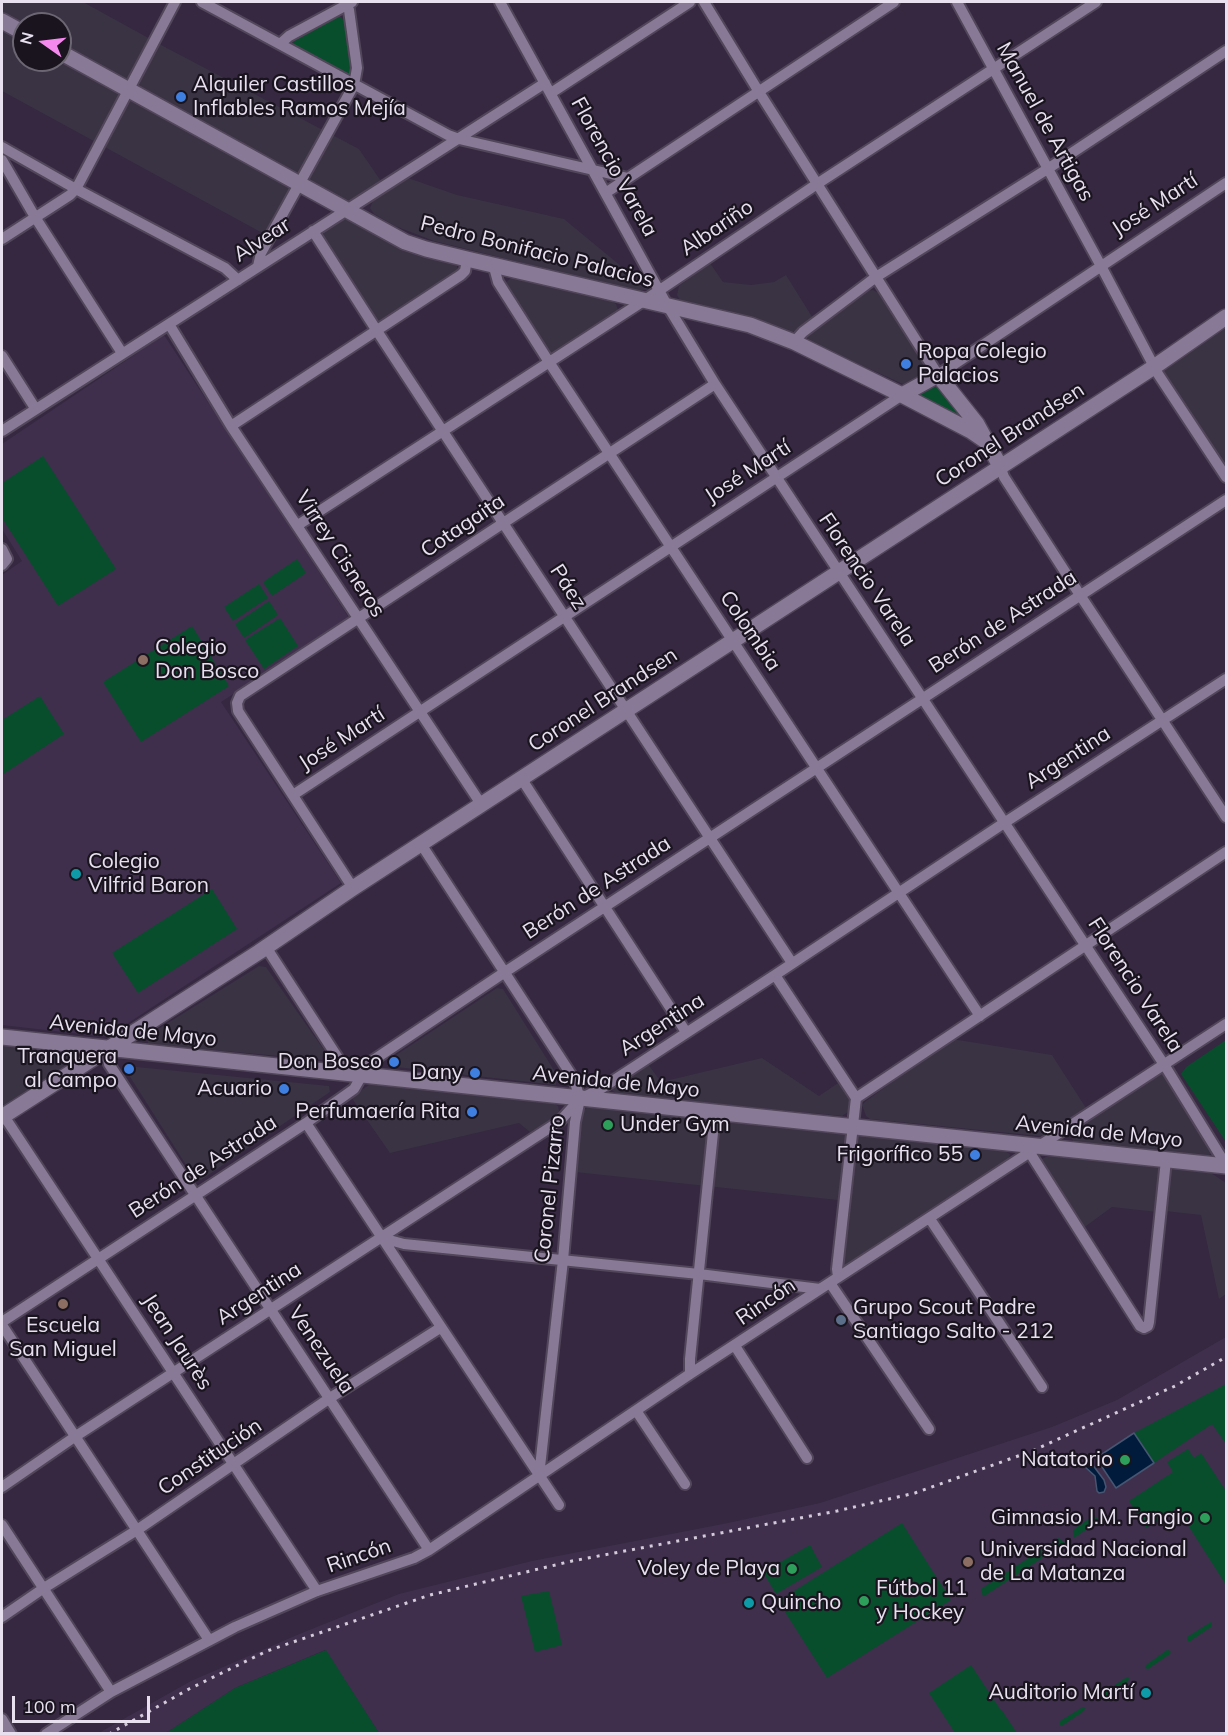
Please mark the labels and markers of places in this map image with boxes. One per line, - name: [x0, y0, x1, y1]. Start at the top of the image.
- place label: Alquiler Castillos Inflables Ramos Mejía: [193, 72, 406, 122]
- marker: Alquiler Castillos Inflables Ramos Mejía: [174, 90, 188, 104]
- place label: Ropa Colegio Palacios: [918, 339, 1047, 389]
- marker: Ropa Colegio Palacios: [899, 357, 913, 371]
- place label: Colegio Don Bosco: [155, 635, 259, 685]
- marker: Colegio Don Bosco: [136, 653, 150, 667]
- place label: Colegio Vilfrid Baron: [88, 849, 209, 899]
- marker: Colegio Vilfrid Baron: [69, 867, 83, 881]
- place label: Tranquera al Campo: [17, 1044, 117, 1094]
- place label: Don Bosco: [278, 1049, 382, 1075]
- marker: Don Bosco: [387, 1055, 401, 1069]
- place label: Dany: [411, 1060, 463, 1086]
- marker: Tranquera al Campo: [122, 1062, 136, 1076]
- marker: Dany: [468, 1066, 482, 1080]
- place label: Acuario: [197, 1076, 272, 1102]
- marker: Acuario: [277, 1082, 291, 1096]
- place label: Perfumaería Rita: [295, 1099, 460, 1125]
- marker: Perfumaería Rita: [465, 1105, 479, 1119]
- place label: Under Gym: [620, 1112, 730, 1138]
- marker: Under Gym: [601, 1118, 615, 1132]
- place label: Frigorífico 55: [837, 1142, 963, 1168]
- marker: Frigorífico 55: [968, 1148, 982, 1162]
- place label: Grupo Scout Padre Santiago Salto - 212: [853, 1295, 1054, 1345]
- marker: Escuela San Miguel: [56, 1297, 70, 1311]
- place label: Escuela San Miguel: [9, 1313, 117, 1363]
- marker: Grupo Scout Padre Santiago Salto - 212: [834, 1313, 848, 1327]
- place label: Natatorio: [1021, 1447, 1113, 1473]
- marker: Natatorio: [1118, 1453, 1132, 1467]
- place label: Gimnasio J.M. Fangio: [991, 1505, 1193, 1531]
- marker: Gimnasio J.M. Fangio: [1198, 1511, 1212, 1525]
- place label: Universidad Nacional de La Matanza: [980, 1537, 1187, 1587]
- marker: Universidad Nacional de La Matanza: [961, 1555, 975, 1569]
- place label: Voley de Playa: [637, 1556, 780, 1582]
- marker: Voley de Playa: [785, 1562, 799, 1576]
- place label: Fútbol 11 y Hockey: [876, 1576, 967, 1626]
- place label: Quincho: [761, 1590, 841, 1616]
- marker: Fútbol 11 y Hockey: [857, 1594, 871, 1608]
- marker: Quincho: [742, 1596, 756, 1610]
- place label: Auditorio Martí: [988, 1680, 1134, 1706]
- marker: Auditorio Martí: [1139, 1686, 1153, 1700]

